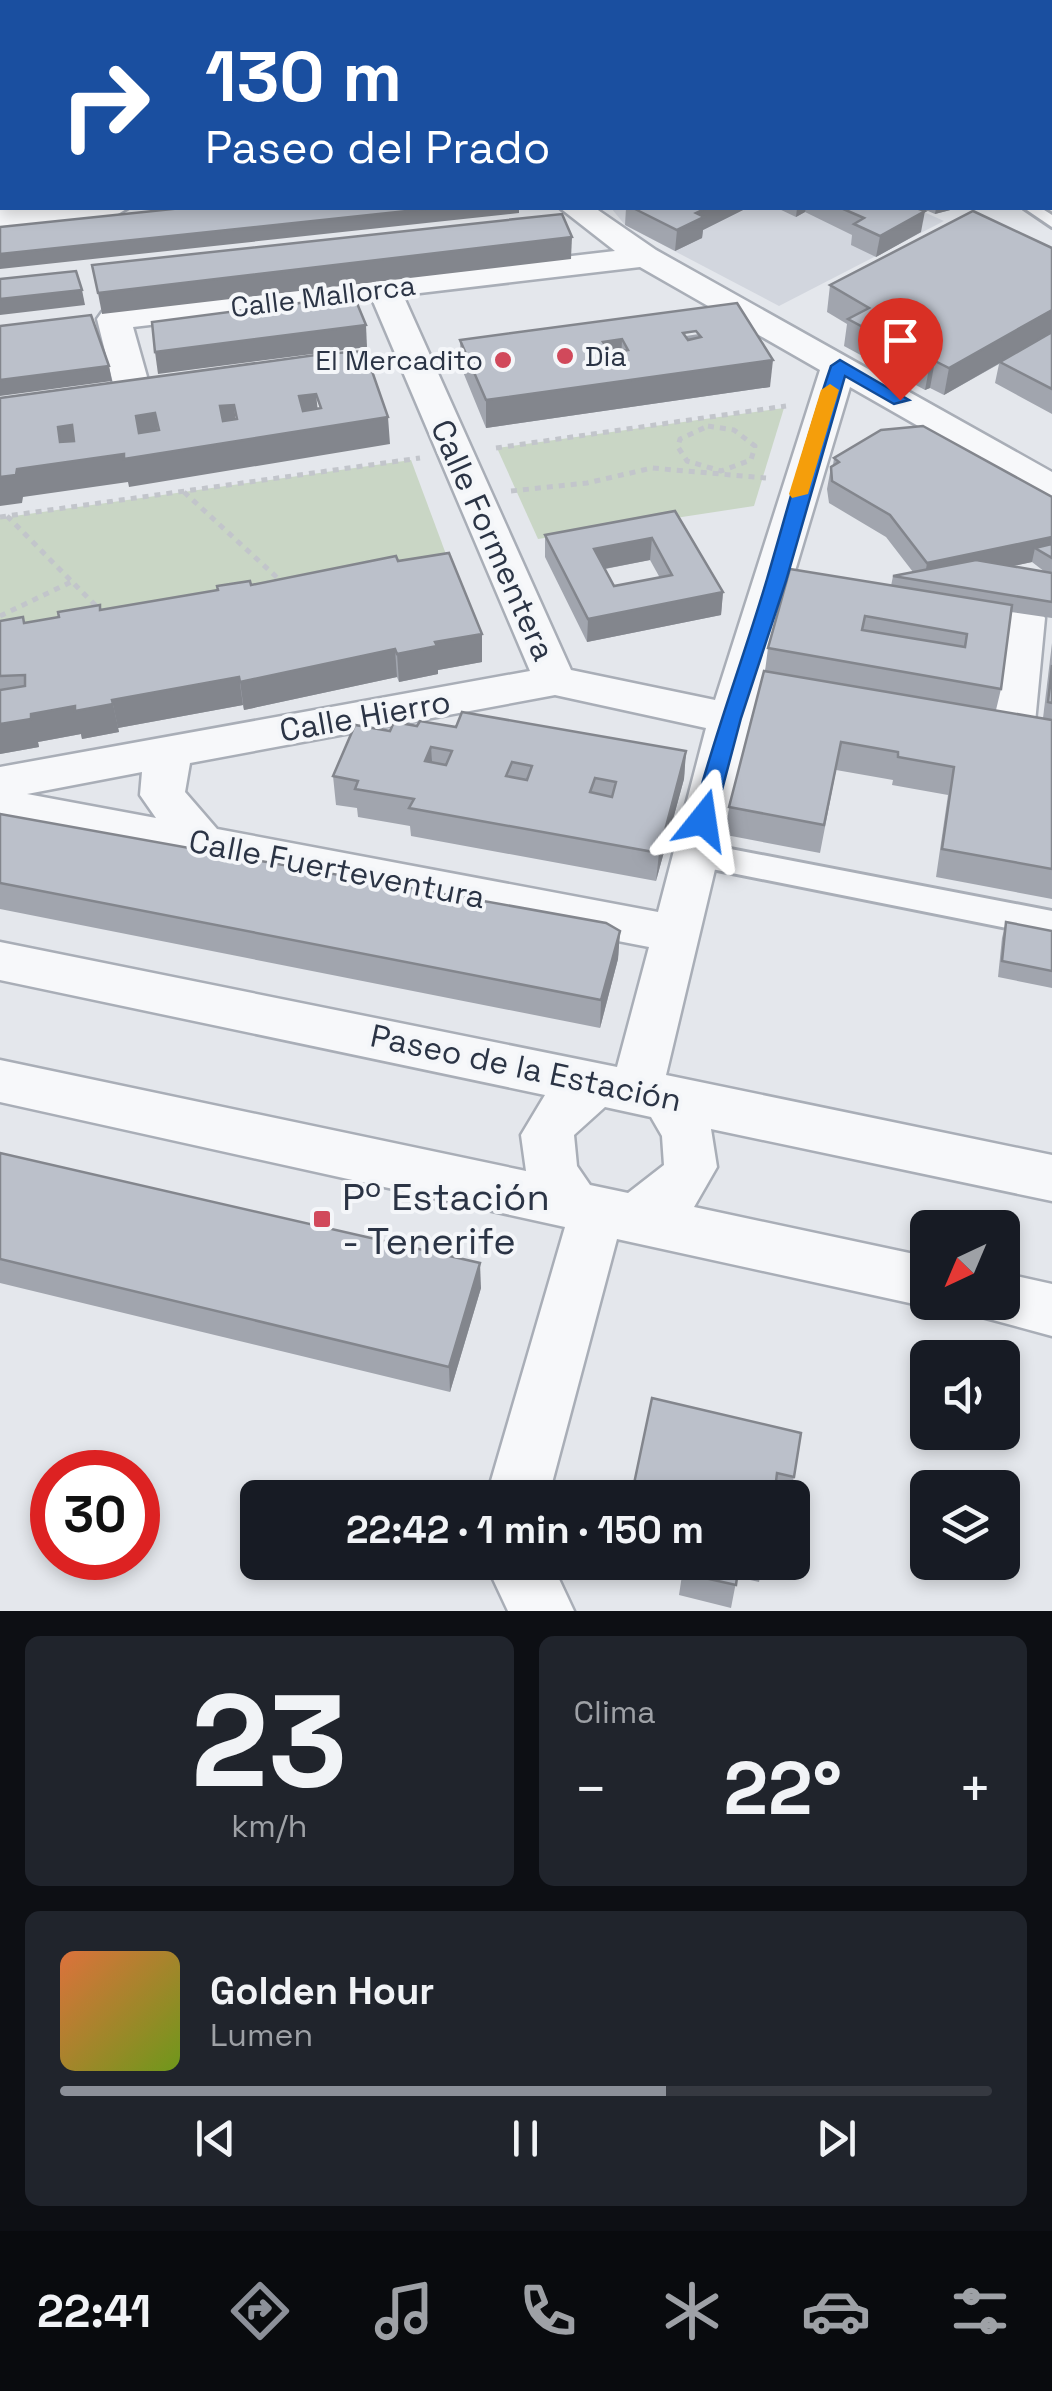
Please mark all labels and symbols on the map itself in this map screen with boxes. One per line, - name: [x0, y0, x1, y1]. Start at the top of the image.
- street label: Calle Mallorca: [229, 267, 417, 325]
- pin: [858, 298, 943, 401]
- place label: Dia: [585, 338, 627, 374]
- place label: El Mercadito: [315, 342, 483, 378]
- marker: Dia: [554, 345, 576, 367]
- marker: El Mercadito: [492, 349, 514, 371]
- street label: Calle Formentera: [422, 413, 564, 667]
- street label: Calle Hierro: [276, 681, 454, 751]
- position arrow: [651, 768, 755, 872]
- street label: Calle Fuerteventura: [185, 821, 489, 917]
- street label: Paseo de la Estación: [367, 1016, 685, 1120]
- place label: Pº Estación - Tenerife: [342, 1173, 550, 1265]
- marker: Pº Estación - Tenerife: [311, 1208, 333, 1230]
- north arrow: [910, 1210, 1020, 1320]
- speed limit sign: 30: [30, 1450, 160, 1580]

